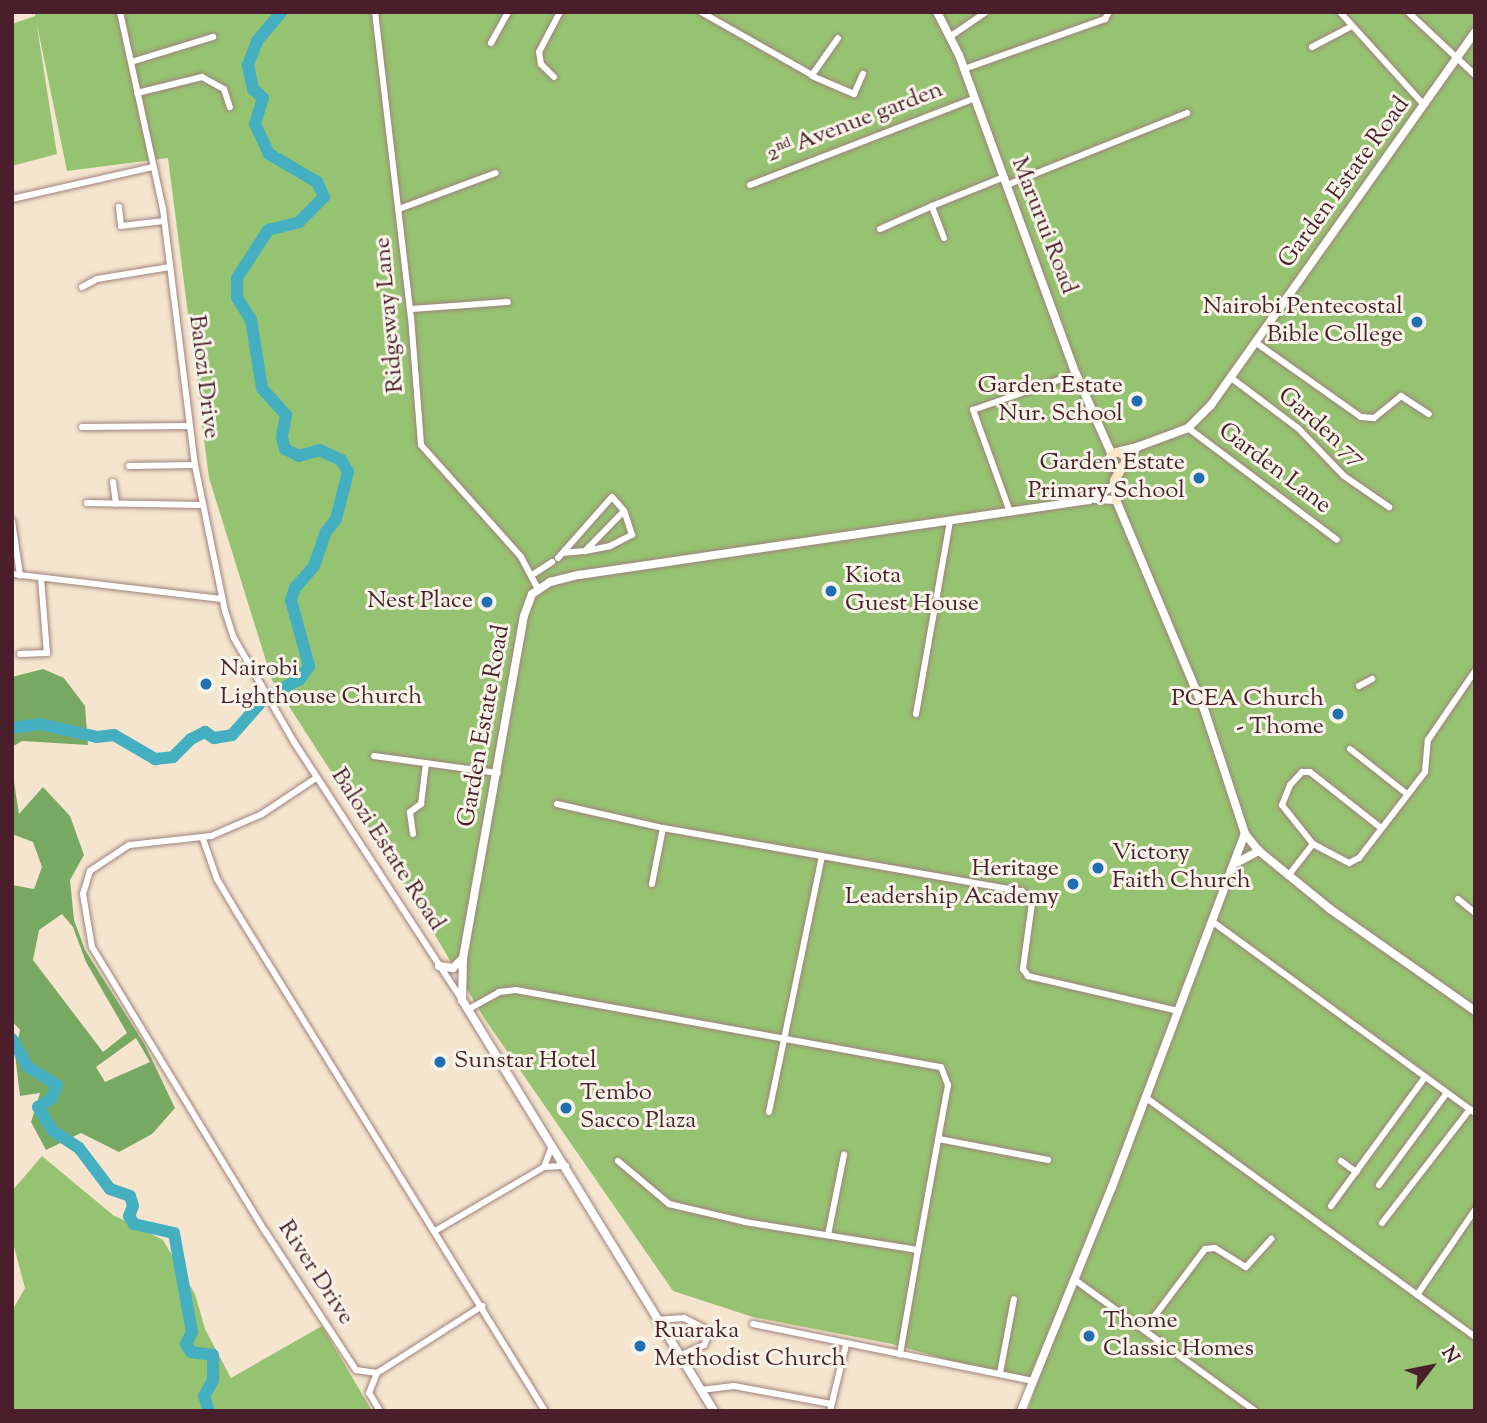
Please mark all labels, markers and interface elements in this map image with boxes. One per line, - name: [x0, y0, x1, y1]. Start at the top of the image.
- street label: 2ⁿᵈ Avenue garden: [763, 76, 947, 170]
- street label: Garden Estate Road: [1273, 92, 1417, 274]
- street label: Marurui Road: [1004, 153, 1082, 299]
- street label: Ridgeway Lane: [369, 236, 411, 394]
- place label: Nairobi Pentecostal Bible College: [1203, 294, 1403, 350]
- street label: Balozi Drive: [181, 313, 225, 441]
- marker: Nairobi Pentecostal Bible College: [1409, 314, 1425, 330]
- place label: Garden Estate Nur. School: [977, 373, 1123, 429]
- street label: Garden 77: [1271, 382, 1371, 474]
- marker: Garden Estate Nur. School: [1129, 393, 1145, 409]
- street label: Garden Lane: [1212, 417, 1336, 521]
- place label: Garden Estate Primary School: [1028, 450, 1185, 506]
- marker: Garden Estate Primary School: [1191, 470, 1207, 486]
- place label: Kiota Guest House: [845, 563, 979, 619]
- marker: Kiota Guest House: [823, 583, 839, 599]
- place label: Nest Place: [367, 588, 473, 616]
- marker: Nest Place: [479, 594, 495, 610]
- street label: Garden Estate Road: [453, 623, 517, 829]
- place label: Nairobi Lighthouse Church: [220, 656, 422, 712]
- marker: Nairobi Lighthouse Church: [198, 676, 214, 692]
- place label: PCEA Church - Thome: [1171, 686, 1324, 742]
- marker: PCEA Church - Thome: [1330, 706, 1346, 722]
- street label: Balozi Estate Road: [324, 763, 450, 937]
- place label: Victory Faith Church: [1112, 840, 1251, 896]
- place label: Heritage Leadership Academy: [845, 856, 1059, 912]
- marker: Victory Faith Church: [1090, 860, 1106, 876]
- marker: Heritage Leadership Academy: [1065, 876, 1081, 892]
- place label: Sunstar Hotel: [454, 1048, 597, 1076]
- marker: Sunstar Hotel: [432, 1054, 448, 1070]
- place label: Tembo Sacco Plaza: [580, 1080, 696, 1136]
- marker: Tembo Sacco Plaza: [558, 1100, 574, 1116]
- street label: River Drive: [271, 1215, 359, 1331]
- place label: Thome Classic Homes: [1103, 1308, 1254, 1364]
- place label: Ruaraka Methodist Church: [654, 1318, 846, 1374]
- marker: Thome Classic Homes: [1081, 1328, 1097, 1344]
- north arrow: [1396, 1332, 1466, 1402]
- marker: Ruaraka Methodist Church: [632, 1338, 648, 1354]
- text: N: [1434, 1342, 1465, 1369]

